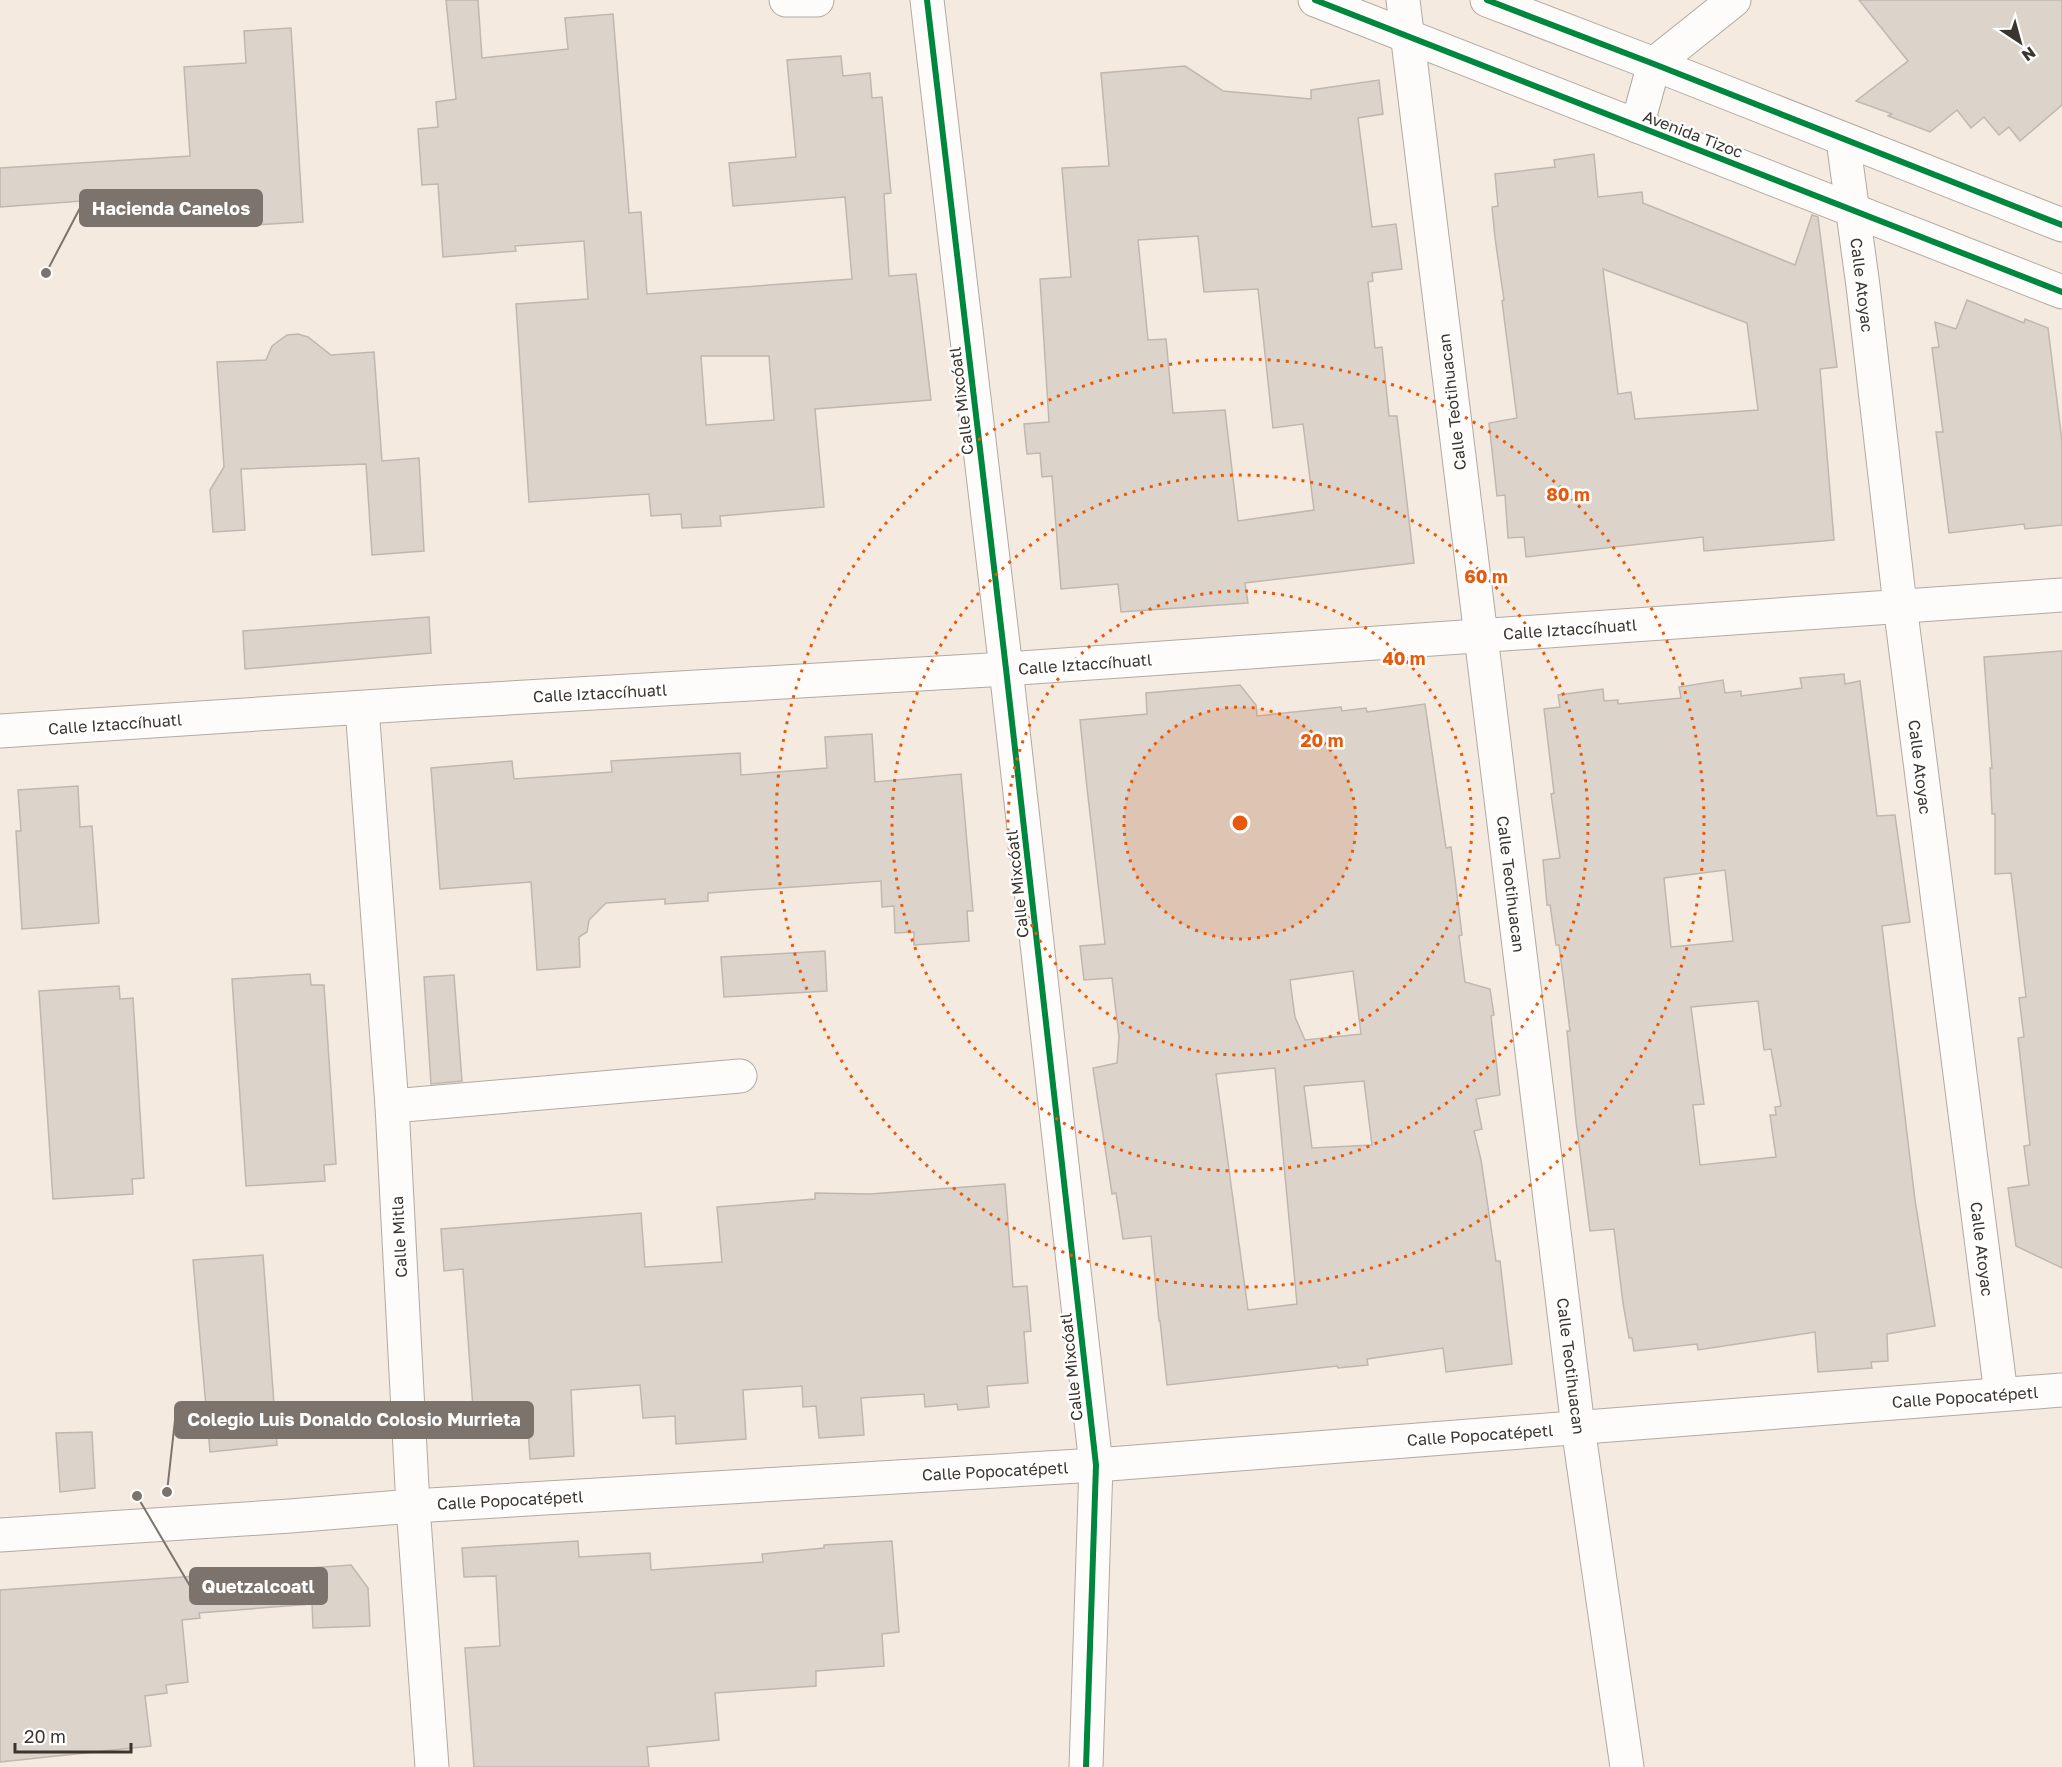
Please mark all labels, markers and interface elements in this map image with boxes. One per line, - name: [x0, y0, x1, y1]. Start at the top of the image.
- north arrow: [1990, 12, 2050, 72]
- text: N: [2018, 42, 2040, 66]
- street label: Avenida Tizoc: [1640, 106, 1746, 162]
- callout: Hacienda Canelos: [80, 190, 262, 226]
- text: Hacienda Canelos: [92, 197, 250, 219]
- street label: Calle Atoyac: [1846, 236, 1878, 334]
- street label: Calle Teotihuacan: [1434, 333, 1470, 471]
- street label: Calle Mixcóatl: [944, 346, 978, 456]
- text: 80 m: [1546, 483, 1590, 505]
- text: 60 m: [1464, 565, 1508, 587]
- street label: Calle Iztaccíhuatl: [1502, 614, 1638, 644]
- text: 40 m: [1382, 647, 1426, 669]
- street label: Calle Iztaccíhuatl: [1017, 649, 1153, 679]
- street label: Calle Iztaccíhuatl: [532, 680, 668, 706]
- street label: Calle Iztaccíhuatl: [47, 709, 183, 739]
- street label: Calle Atoyac: [1904, 718, 1936, 816]
- text: 20 m: [1301, 729, 1343, 751]
- centre of rings: [1230, 813, 1250, 833]
- street label: Calle Teotihuacan: [1493, 815, 1529, 953]
- street label: Calle Mixcóatl: [1001, 829, 1033, 939]
- street label: Calle Mitla: [387, 1196, 411, 1278]
- street label: Calle Atoyac: [1966, 1200, 1998, 1298]
- street label: Calle Teotihuacan: [1553, 1297, 1589, 1435]
- street label: Calle Mixcóatl: [1055, 1312, 1087, 1422]
- street label: Calle Popocatépetl: [1891, 1382, 2039, 1412]
- callout: Colegio Luis Donaldo Colosio Murrieta: [175, 1402, 533, 1438]
- text: Colegio Luis Donaldo Colosio Murrieta: [187, 1408, 521, 1430]
- street label: Calle Popocatépetl: [1406, 1420, 1554, 1450]
- street label: Calle Popocatépetl: [921, 1457, 1069, 1485]
- street label: Calle Popocatépetl: [436, 1486, 584, 1514]
- callout: Quetzalcoatl: [190, 1568, 327, 1604]
- text: Quetzalcoatl: [202, 1575, 314, 1597]
- scale bar: [15, 1716, 130, 1754]
- text: 20 m: [24, 1725, 66, 1747]

